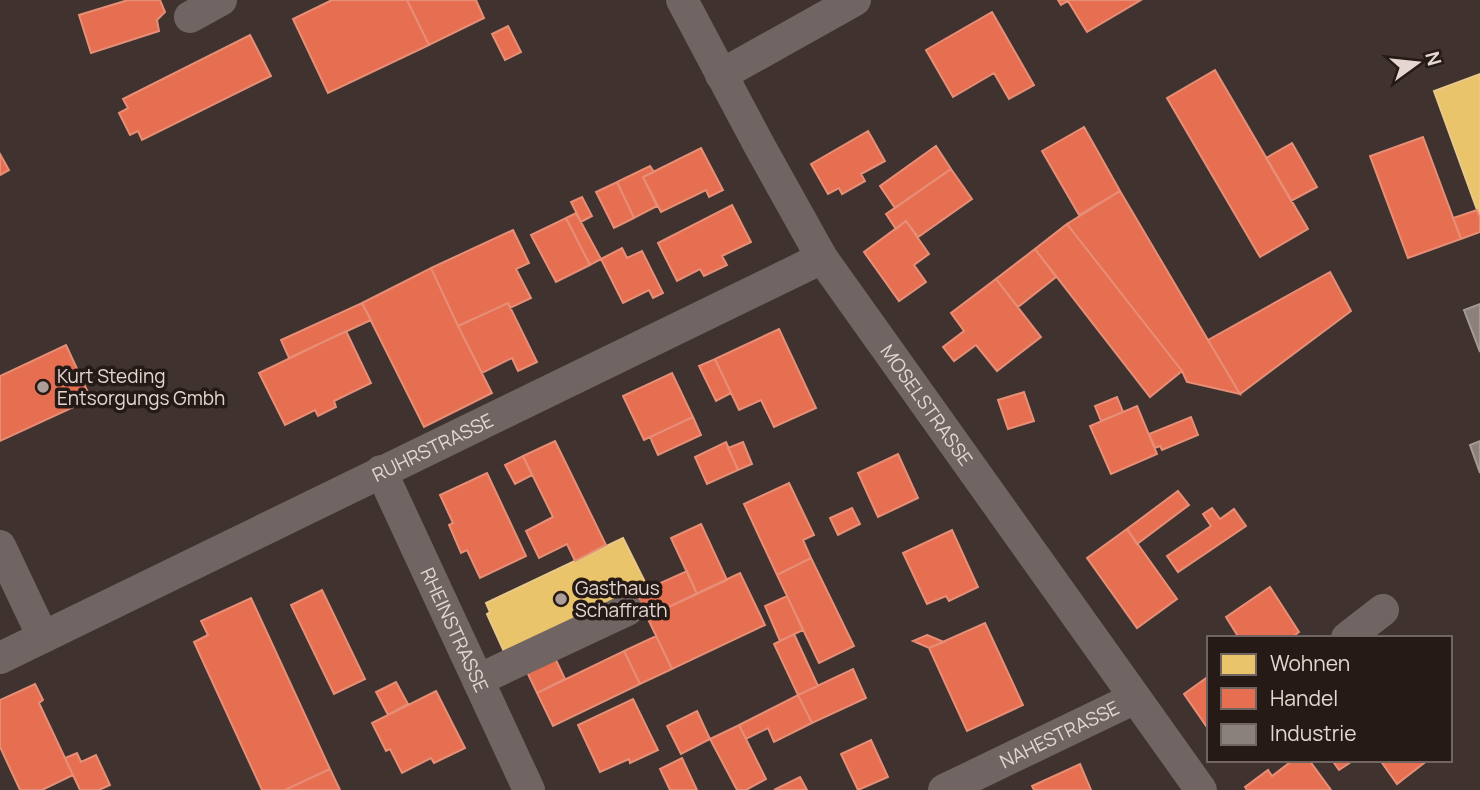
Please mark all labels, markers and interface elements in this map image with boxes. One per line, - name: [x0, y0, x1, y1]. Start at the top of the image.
- north arrow: [1382, 28, 1452, 98]
- text: N: [1419, 49, 1448, 69]
- street label: MOSELSTRASSE: [875, 339, 979, 471]
- place label: Kurt Steding Entsorgungs Gmbh: [57, 363, 225, 411]
- marker: Kurt Steding Entsorgungs Gmbh: [35, 379, 51, 395]
- street label: RUHRSTRASSE: [368, 407, 497, 488]
- street label: RHEINSTRASSE: [415, 563, 495, 696]
- place label: Gasthaus Schaffrath: [575, 575, 668, 623]
- marker: Gasthaus Schaffrath: [553, 591, 569, 607]
- legend: [1207, 636, 1452, 762]
- text: Wohnen: [1270, 649, 1350, 677]
- text: Handel: [1270, 684, 1338, 712]
- street label: NAHESTRASSE: [995, 695, 1123, 774]
- text: Industrie: [1270, 719, 1356, 747]

